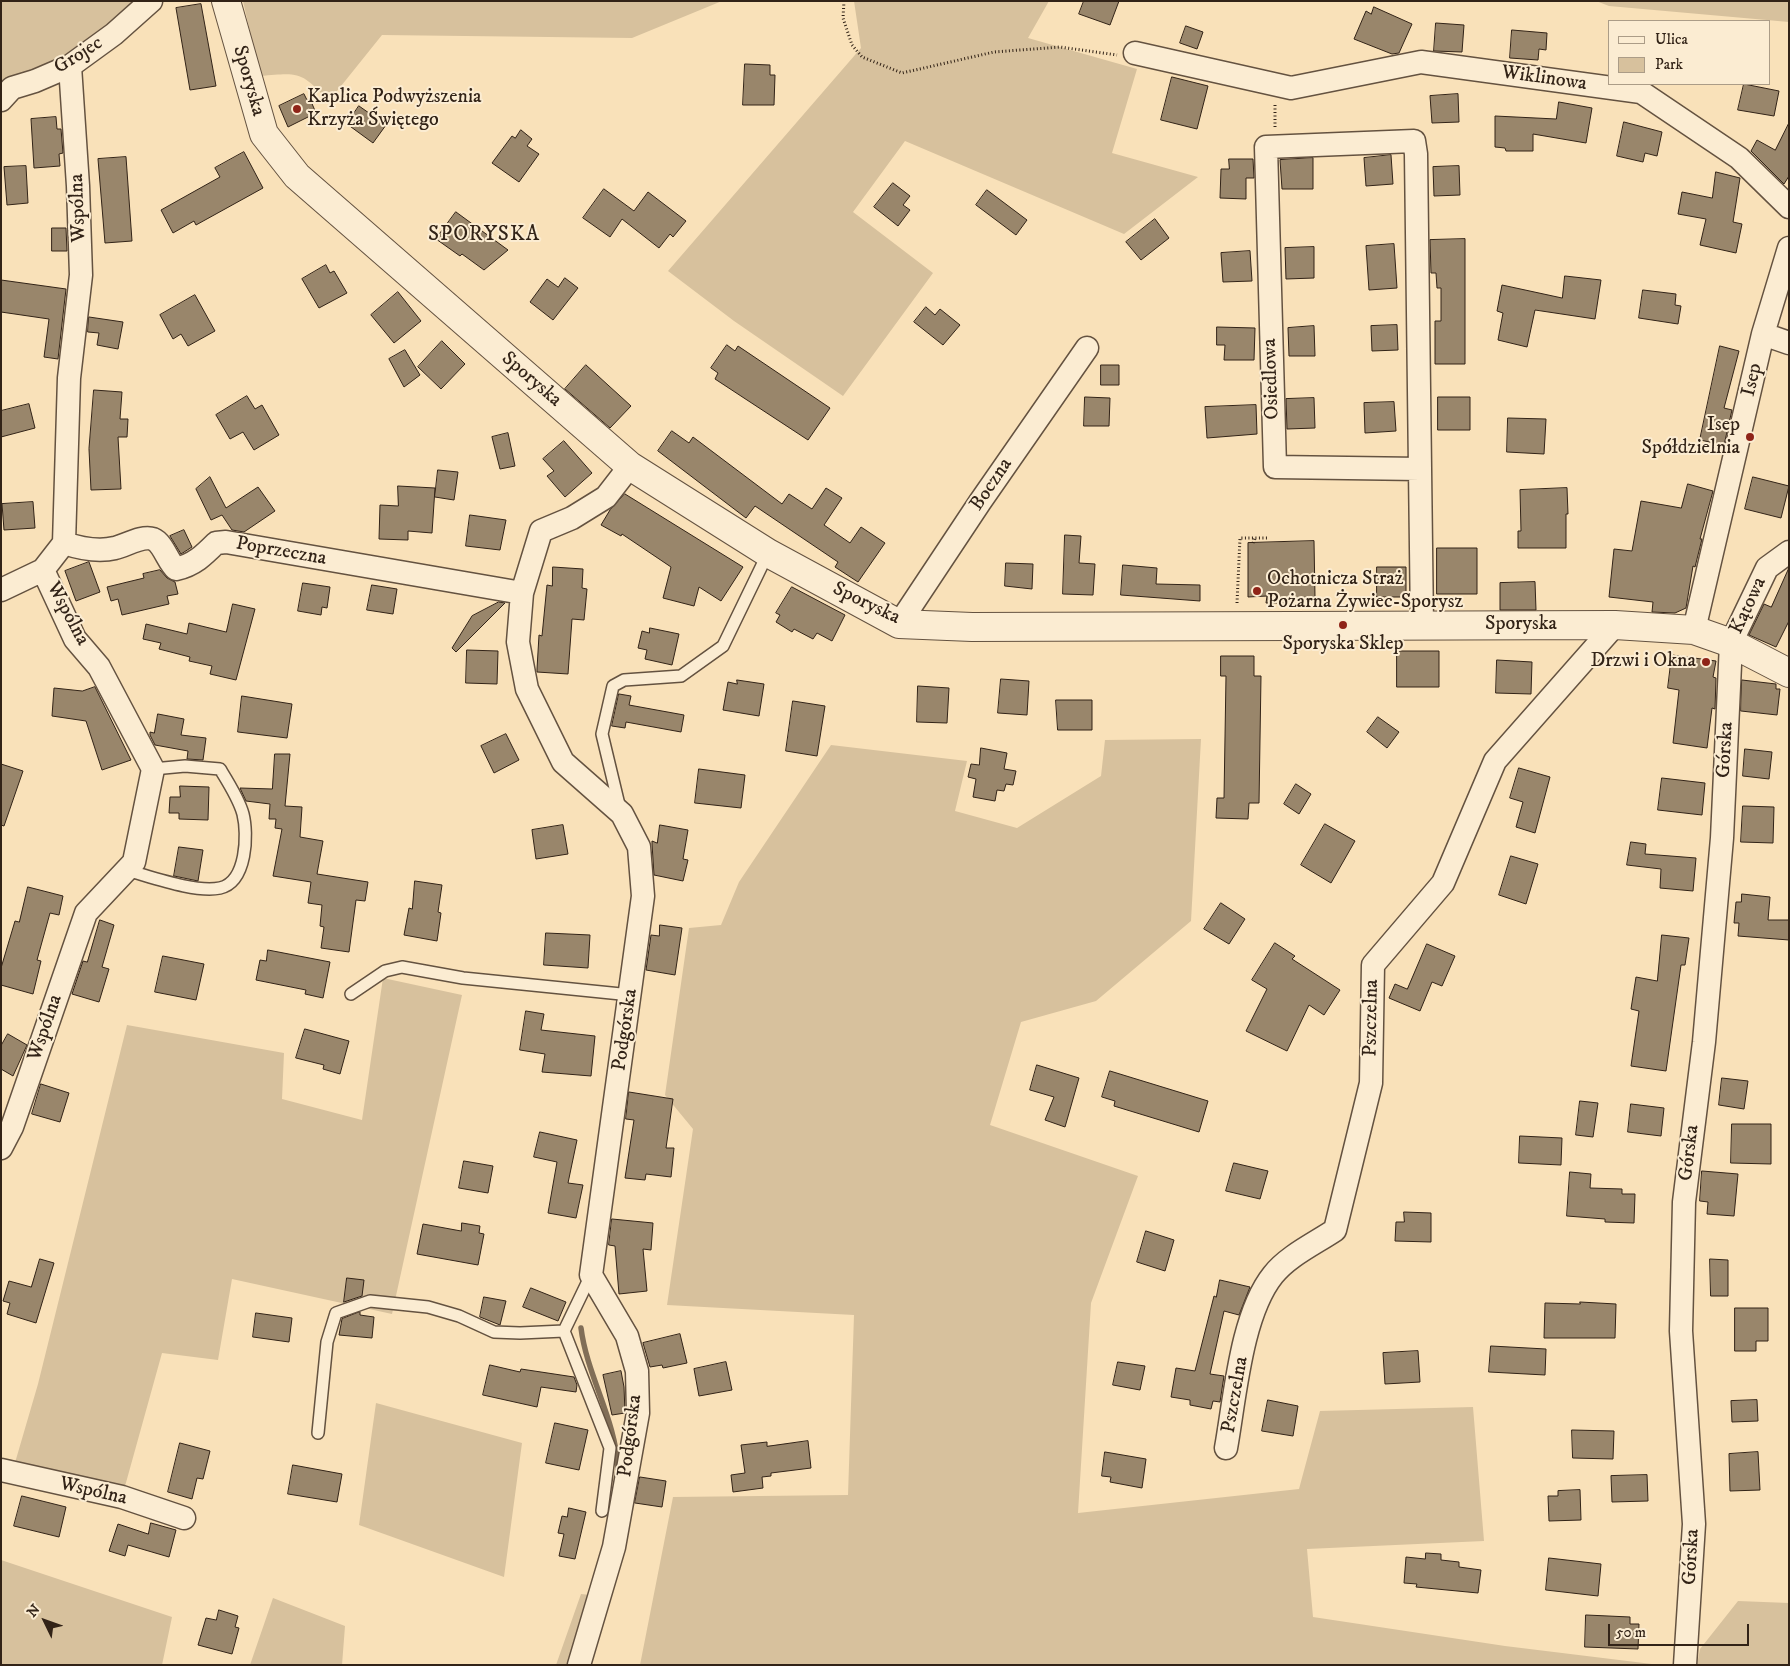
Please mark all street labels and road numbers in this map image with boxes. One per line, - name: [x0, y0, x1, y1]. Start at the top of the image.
- street label: Grojec: [50, 32, 108, 80]
- street label: Sporyska: [227, 43, 269, 119]
- street label: Wiklinowa: [1500, 61, 1588, 97]
- street label: Wspólna: [66, 173, 92, 243]
- street label: Osiedlowa: [1259, 338, 1285, 420]
- street label: Sporyska: [496, 347, 566, 413]
- street label: Isep: [1738, 361, 1768, 399]
- street label: Boczna: [966, 454, 1018, 516]
- street label: Poprzeczna: [234, 532, 328, 572]
- street label: Kątowa: [1725, 574, 1773, 638]
- street label: Sporyska: [828, 577, 904, 631]
- street label: Wspólna: [40, 578, 94, 650]
- street label: Sporyska: [1485, 613, 1557, 637]
- street label: Górska: [1713, 721, 1739, 779]
- street label: Pszczelna: [1359, 979, 1385, 1057]
- street label: Podgórska: [608, 987, 644, 1073]
- street label: Wspólna: [23, 992, 69, 1064]
- street label: Górska: [1675, 1124, 1705, 1182]
- street label: Pszczelna: [1217, 1355, 1255, 1435]
- street label: Podgórska: [614, 1393, 648, 1479]
- street label: Wspólna: [57, 1473, 129, 1511]
- street label: Górska: [1679, 1528, 1705, 1586]

